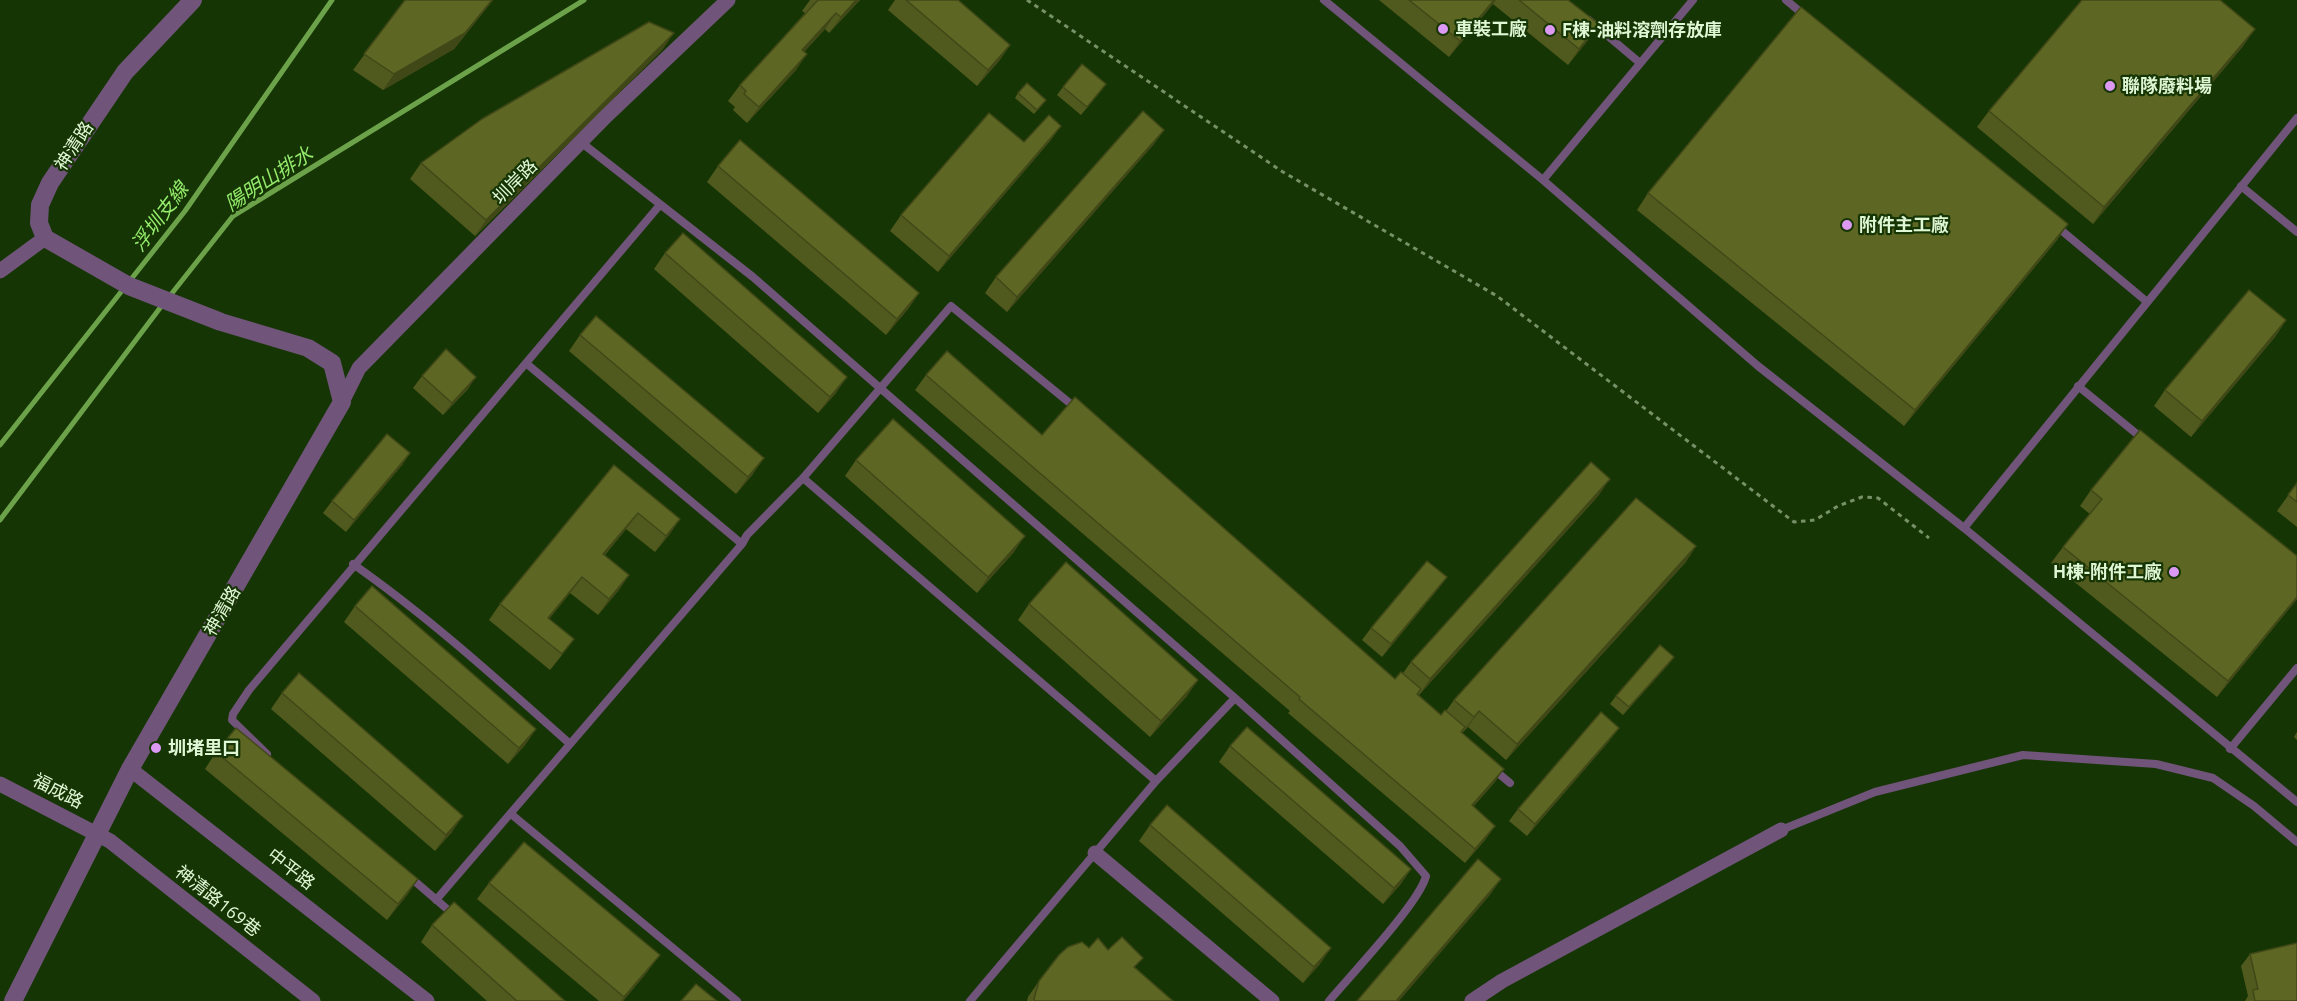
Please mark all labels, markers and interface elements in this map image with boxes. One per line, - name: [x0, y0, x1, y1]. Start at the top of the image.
- place label: 車裝工廠: [1455, 18, 1527, 40]
- place label: F棟-油料溶劑存放庫: [1562, 19, 1722, 41]
- marker: 車裝工廠: [1436, 22, 1450, 36]
- marker: F棟-油料溶劑存放庫: [1543, 23, 1557, 37]
- place label: 聯隊廢料場: [2122, 75, 2212, 97]
- marker: 聯隊廢料場: [2103, 79, 2117, 93]
- street label: 神清路: [50, 117, 98, 175]
- water label: 陽明山排水: [221, 142, 317, 216]
- street label: 圳岸路: [488, 155, 542, 209]
- water label: 浮圳支線: [126, 178, 194, 256]
- place label: 附件主工廠: [1859, 214, 1949, 236]
- marker: 附件主工廠: [1840, 218, 1854, 232]
- place label: H棟-附件工廠: [2053, 561, 2162, 583]
- marker: H棟-附件工廠: [2167, 565, 2181, 579]
- street label: 神清路: [199, 582, 245, 640]
- place label: 圳堵里口: [168, 737, 240, 759]
- marker: 圳堵里口: [149, 741, 163, 755]
- street label: 福成路: [29, 769, 87, 813]
- street label: 中平路: [263, 844, 319, 894]
- street label: 神清路169巷: [171, 861, 265, 941]

